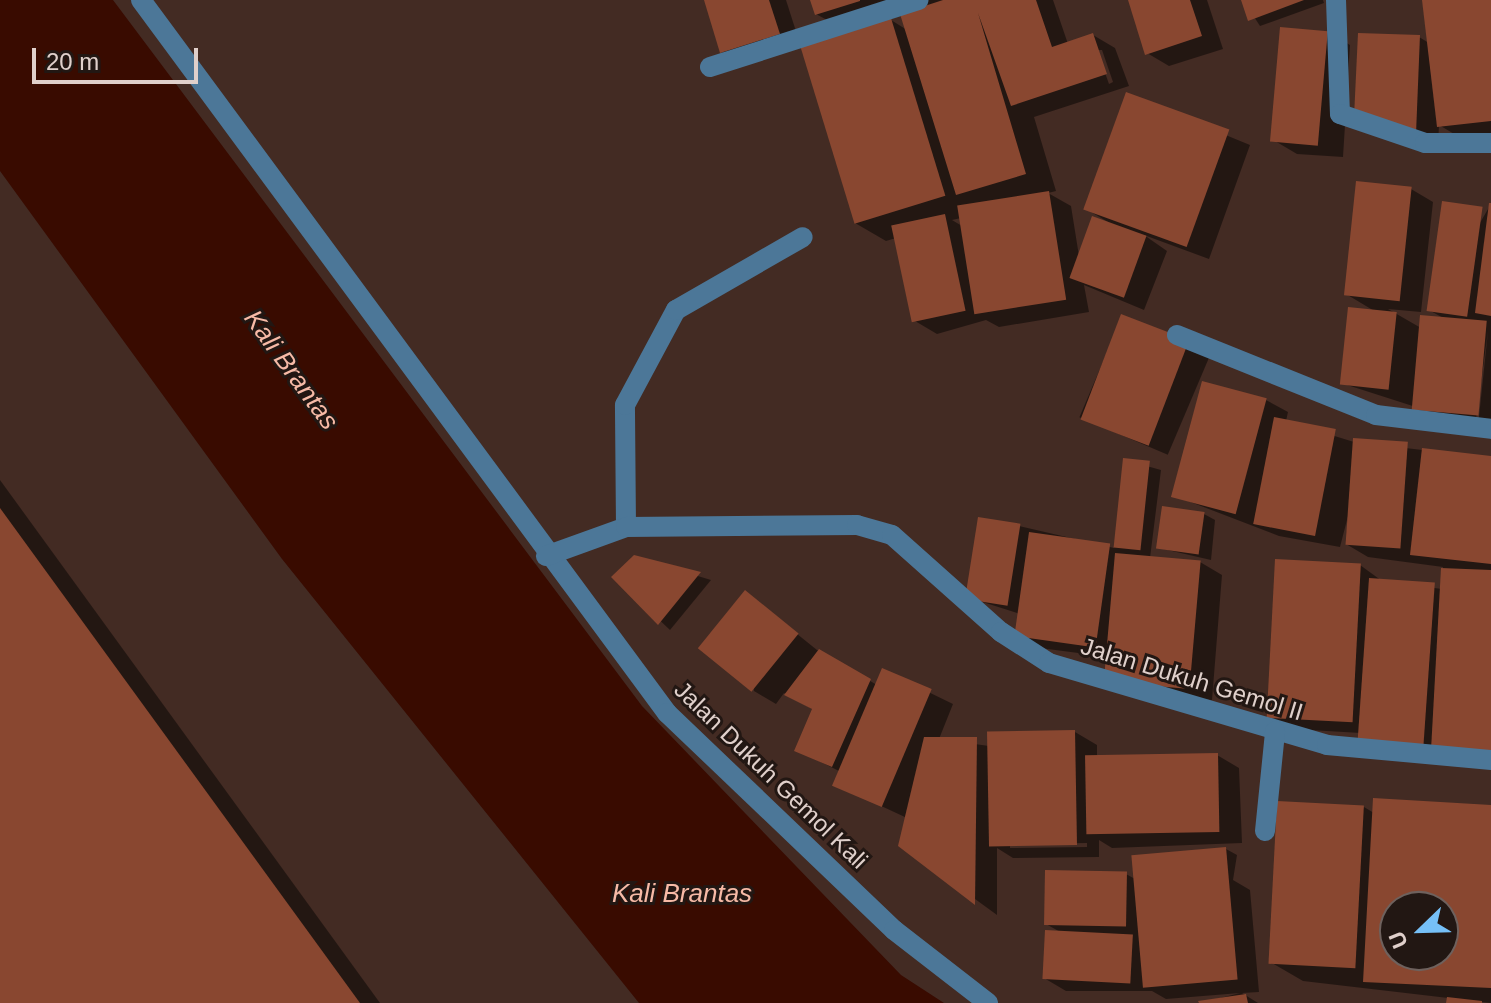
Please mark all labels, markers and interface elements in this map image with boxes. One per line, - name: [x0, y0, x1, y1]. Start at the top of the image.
- scale bar: [36, 32, 202, 82]
- text: 20 m: [46, 48, 99, 75]
- water label: Kali Brantas: [237, 304, 345, 436]
- street label: Jalan Dukuh Gemol II: [1077, 631, 1307, 727]
- street label: Jalan Dukuh Gemol Kali: [668, 675, 874, 875]
- water label: Kali Brantas: [612, 878, 752, 910]
- north arrow: [1379, 891, 1459, 971]
- text: U: [1384, 928, 1413, 952]

